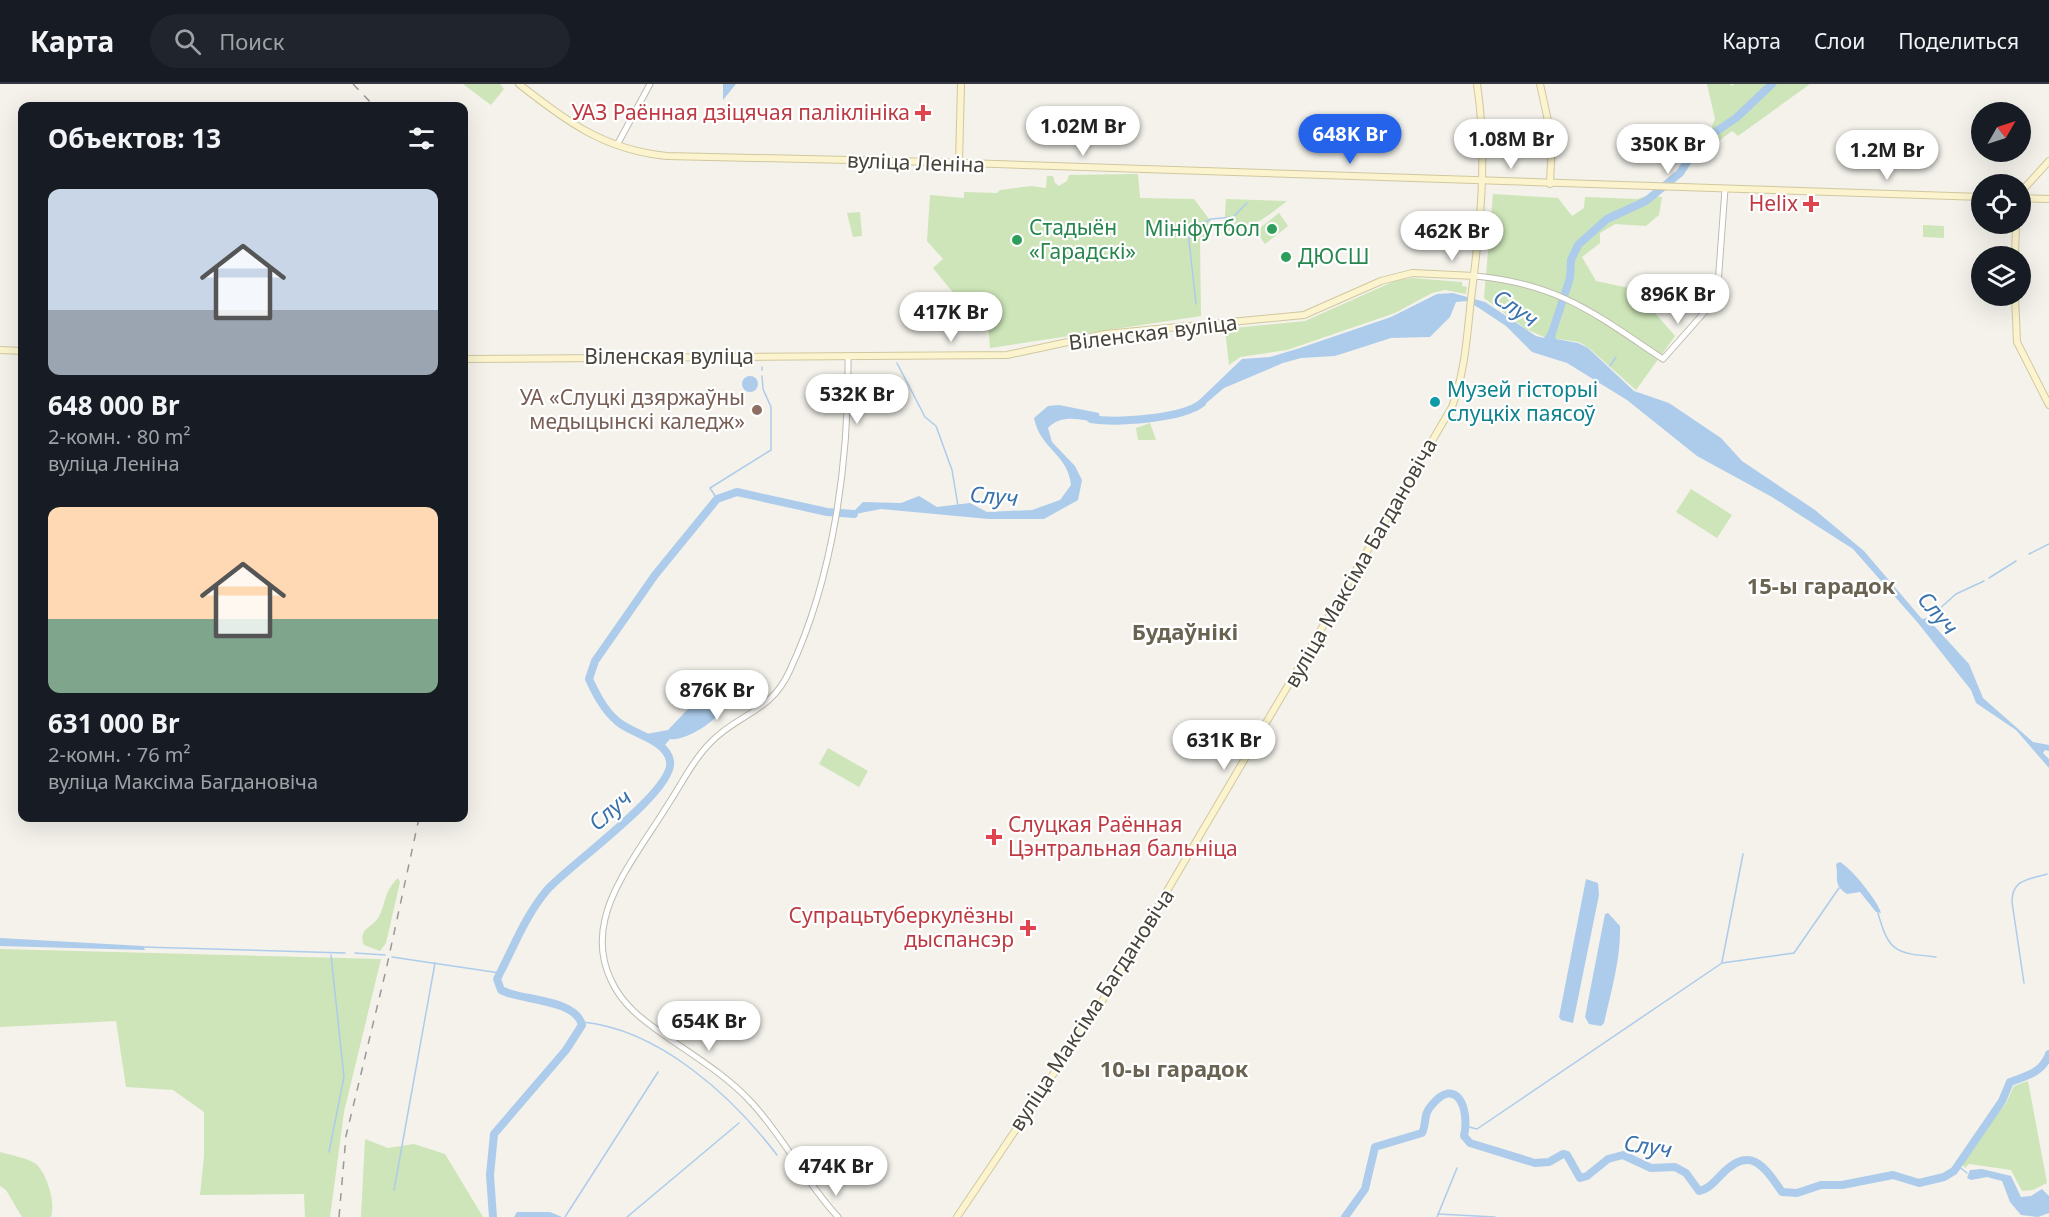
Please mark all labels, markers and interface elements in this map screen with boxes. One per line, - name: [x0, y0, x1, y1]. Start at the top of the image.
- search box: [150, 14, 570, 68]
- text: Карта: [30, 22, 114, 60]
- icon: search: [171, 25, 204, 58]
- text: Поиск: [219, 26, 285, 56]
- text: Карта: [1722, 27, 1781, 55]
- text: Слои: [1814, 27, 1865, 55]
- text: Поделиться: [1898, 27, 2019, 55]
- place label: УАЗ Раённая дзіцячая паліклініка: [571, 98, 910, 126]
- north arrow: [1971, 102, 2031, 162]
- map controls: [1971, 102, 2031, 306]
- marker: УАЗ Раённая дзіцячая паліклініка: [914, 104, 932, 122]
- pin: 1.02M Br: [1021, 106, 1145, 157]
- text: 1.02M Br: [1040, 112, 1126, 139]
- pin: 648K Br: [1295, 114, 1405, 165]
- pin: 1.08M Br: [1449, 119, 1573, 170]
- text: Объектов: 13: [48, 120, 221, 156]
- text: 648K Br: [1312, 120, 1388, 147]
- icon: filters: [405, 122, 438, 155]
- pin: 350K Br: [1613, 124, 1723, 175]
- text: 1.08M Br: [1468, 125, 1554, 152]
- text: 350K Br: [1630, 130, 1706, 157]
- pin: 1.2M Br: [1832, 130, 1942, 181]
- text: 1.2M Br: [1850, 136, 1924, 163]
- street label: вуліца Леніна: [847, 146, 986, 178]
- button: locate: [1971, 174, 2031, 234]
- place label: Helix: [1749, 189, 1798, 217]
- marker: Helix: [1802, 195, 1820, 213]
- pin: 462K Br: [1397, 211, 1507, 262]
- place label: Стадыён «Гарадскі»: [1029, 213, 1136, 265]
- place label: Мініфутбол: [1145, 214, 1260, 242]
- text: 462K Br: [1414, 217, 1490, 244]
- marker: Мініфутбол: [1265, 222, 1279, 236]
- icon: home: [189, 228, 297, 336]
- marker: Стадыён «Гарадскі»: [1010, 233, 1024, 247]
- place label: ДЮСШ: [1298, 242, 1369, 270]
- button: layers: [1971, 246, 2031, 306]
- marker: ДЮСШ: [1279, 250, 1293, 264]
- pin: 896K Br: [1623, 274, 1733, 325]
- text: 896K Br: [1640, 280, 1716, 307]
- water label: Случ: [1488, 281, 1545, 333]
- pin: 417K Br: [896, 292, 1006, 343]
- text: 417K Br: [913, 298, 989, 325]
- street label: Віленская вуліца: [1067, 308, 1239, 356]
- street label: Віленская вуліца: [584, 342, 754, 370]
- pin: 532K Br: [802, 374, 912, 425]
- place label: Музей гісторыі слуцкіх паясоў: [1447, 375, 1598, 427]
- text: 532K Br: [819, 380, 895, 407]
- place label: УА «Слуцкі дзяржаўны медыцынскі каледж»: [520, 383, 745, 435]
- text: 648 000 Br: [48, 387, 180, 423]
- marker: Музей гісторыі слуцкіх паясоў: [1428, 395, 1442, 409]
- marker: УА «Слуцкі дзяржаўны медыцынскі каледж»: [750, 403, 764, 417]
- text: 2-комн. · 80 m²: [48, 423, 191, 450]
- street label: вуліца Максіма Багдановіча: [1277, 433, 1443, 692]
- text: вуліца Леніна: [48, 450, 180, 477]
- water label: Случ: [969, 478, 1019, 512]
- icon: home: [189, 546, 297, 654]
- district label: 15-ы гарадок: [1747, 570, 1896, 600]
- water label: Случ: [1912, 584, 1966, 640]
- district label: Будаўнікі: [1132, 616, 1238, 646]
- pin: 876K Br: [662, 670, 772, 721]
- text: 876K Br: [679, 676, 755, 703]
- text: 631 000 Br: [48, 705, 180, 741]
- pin: 631K Br: [1169, 720, 1279, 771]
- text: 631K Br: [1186, 726, 1262, 753]
- text: 2-комн. · 76 m²: [48, 741, 191, 768]
- text: вуліца Максіма Багдановіча: [48, 768, 318, 795]
- water label: Случ: [581, 782, 637, 837]
- place label: Слуцкая Раённая Цэнтральная бальніца: [1008, 810, 1238, 862]
- marker: Слуцкая Раённая Цэнтральная бальніца: [985, 828, 1003, 846]
- street label: вуліца Максіма Багдановіча: [1002, 883, 1180, 1136]
- place label: Супрацьтуберкулёзны дыспансэр: [789, 901, 1014, 953]
- marker: Супрацьтуберкулёзны дыспансэр: [1019, 919, 1037, 937]
- pin: 654K Br: [654, 1001, 764, 1052]
- text: 654K Br: [671, 1007, 747, 1034]
- district label: 10-ы гарадок: [1100, 1053, 1249, 1083]
- water label: Случ: [1622, 1126, 1674, 1164]
- pin: 474K Br: [781, 1146, 891, 1197]
- text: 474K Br: [798, 1152, 874, 1179]

